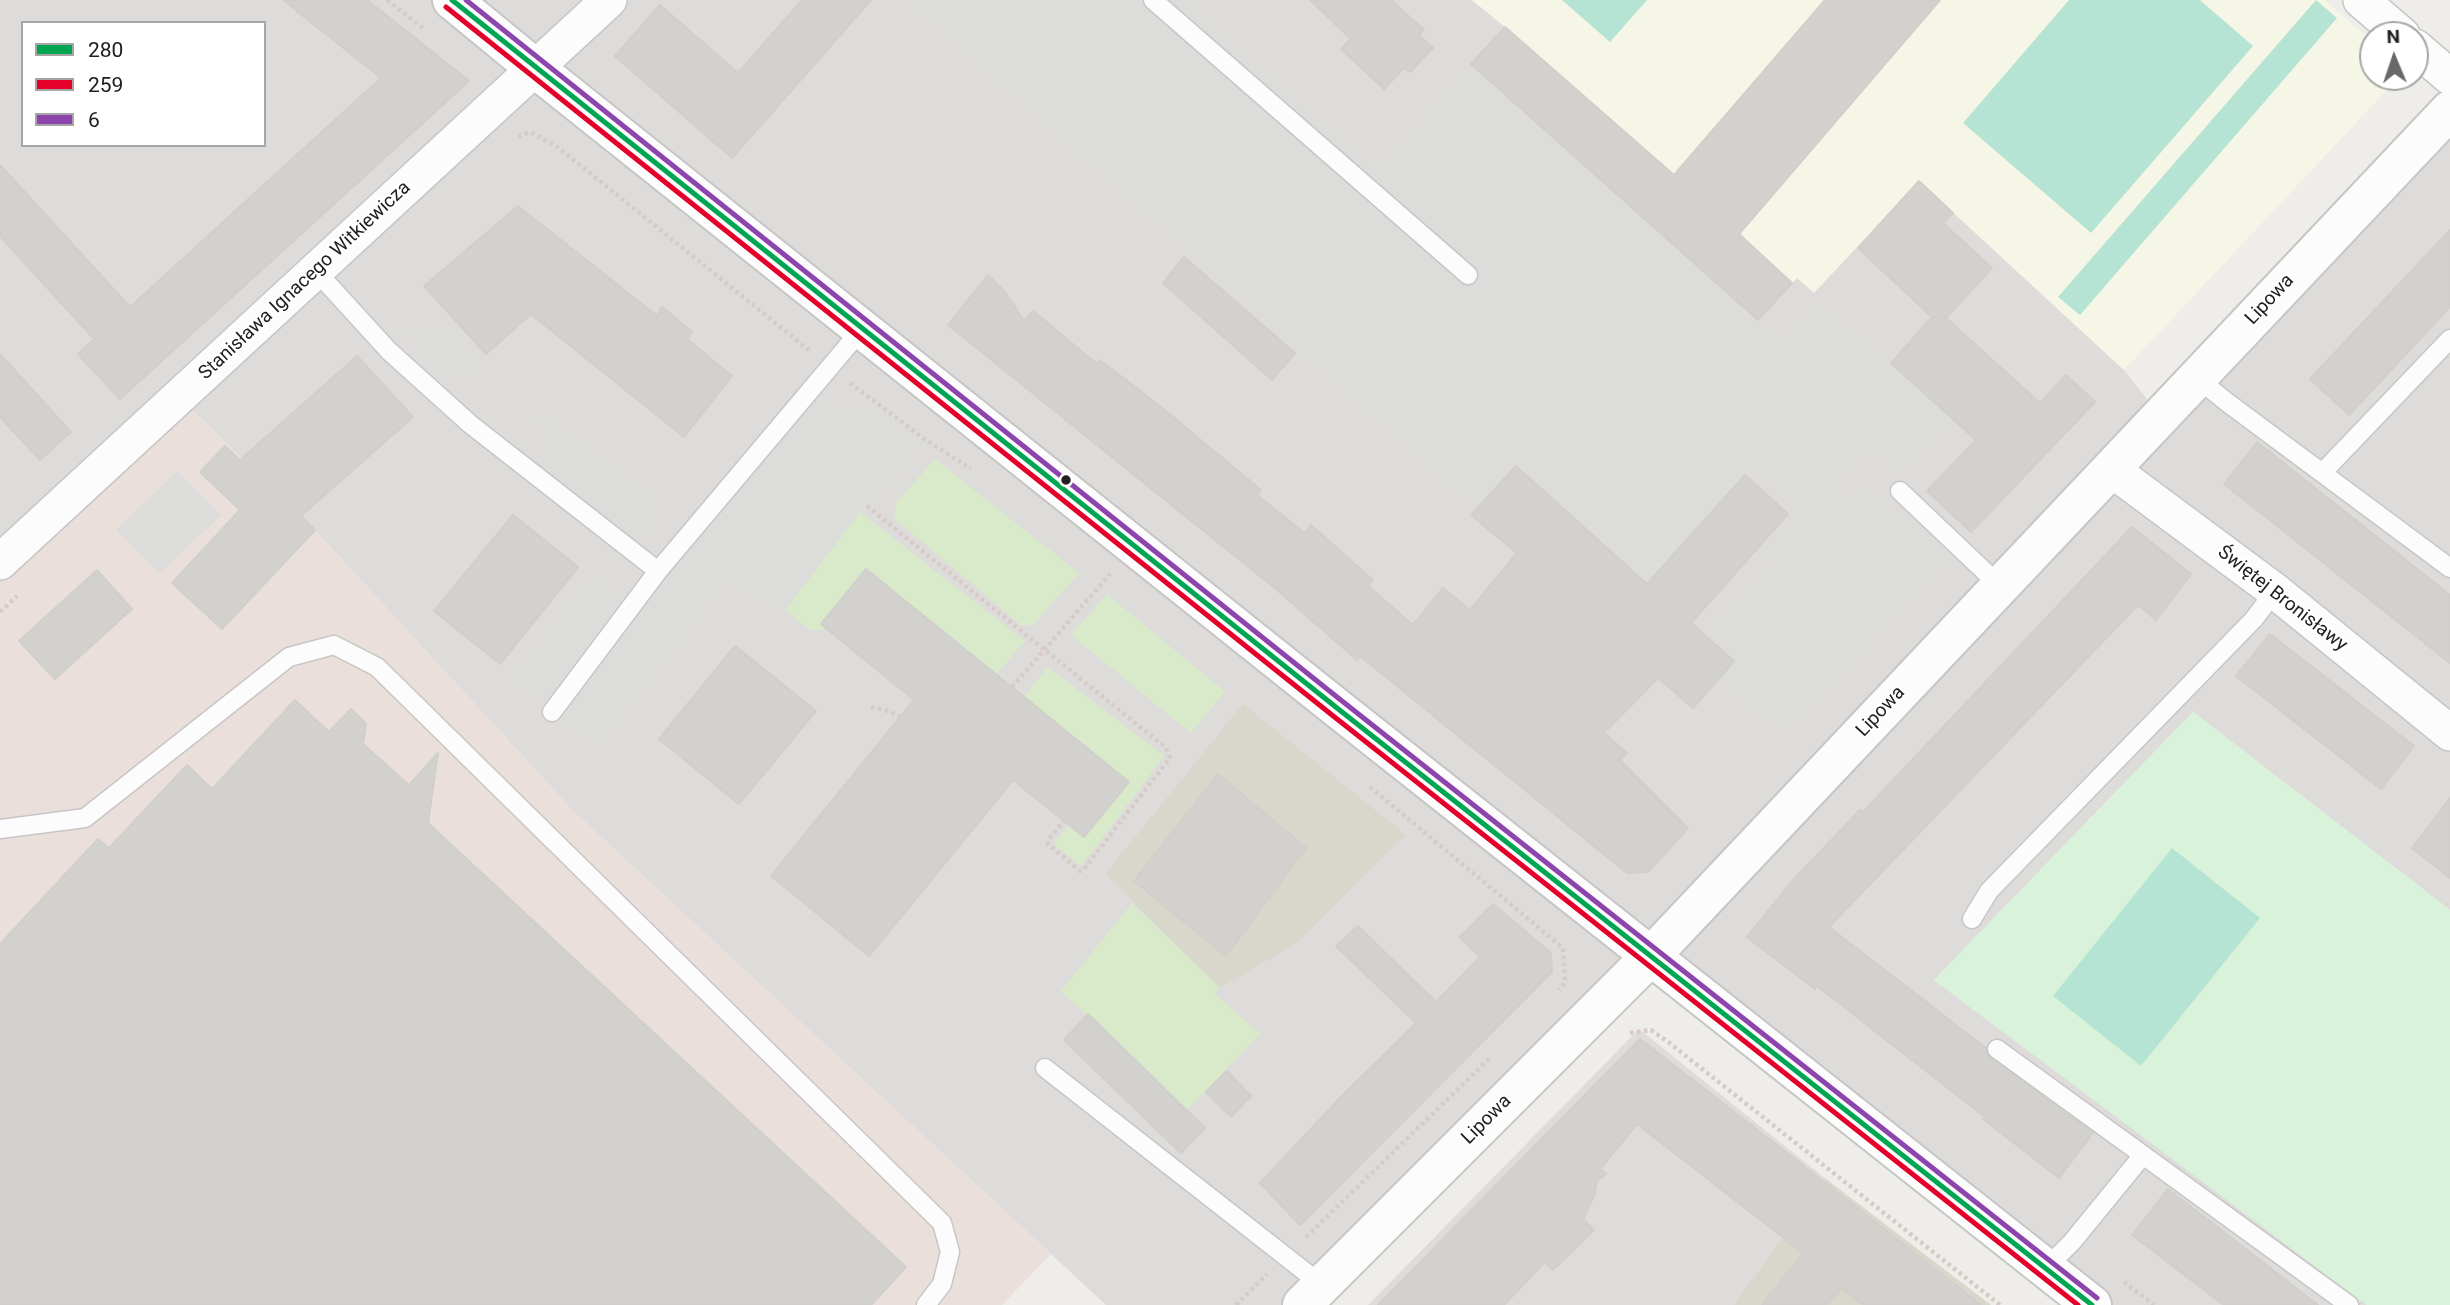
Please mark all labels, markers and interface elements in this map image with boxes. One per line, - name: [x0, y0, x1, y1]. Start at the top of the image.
- legend: [21, 21, 266, 147]
- north arrow: [2359, 21, 2429, 91]
- text: N: [2386, 25, 2400, 48]
- text: 280: [88, 38, 123, 62]
- text: 259: [88, 73, 123, 97]
- text: 6: [88, 108, 100, 132]
- street label: Stanisława Ignacego Witkiewicza: [194, 177, 416, 385]
- street label: Lipowa: [2241, 270, 2299, 330]
- unlabelled marker: [1059, 473, 1073, 487]
- street label: Świętej Bronisławy: [2213, 541, 2351, 657]
- street label: Lipowa: [1852, 682, 1910, 742]
- street label: Lipowa: [1457, 1090, 1517, 1150]

